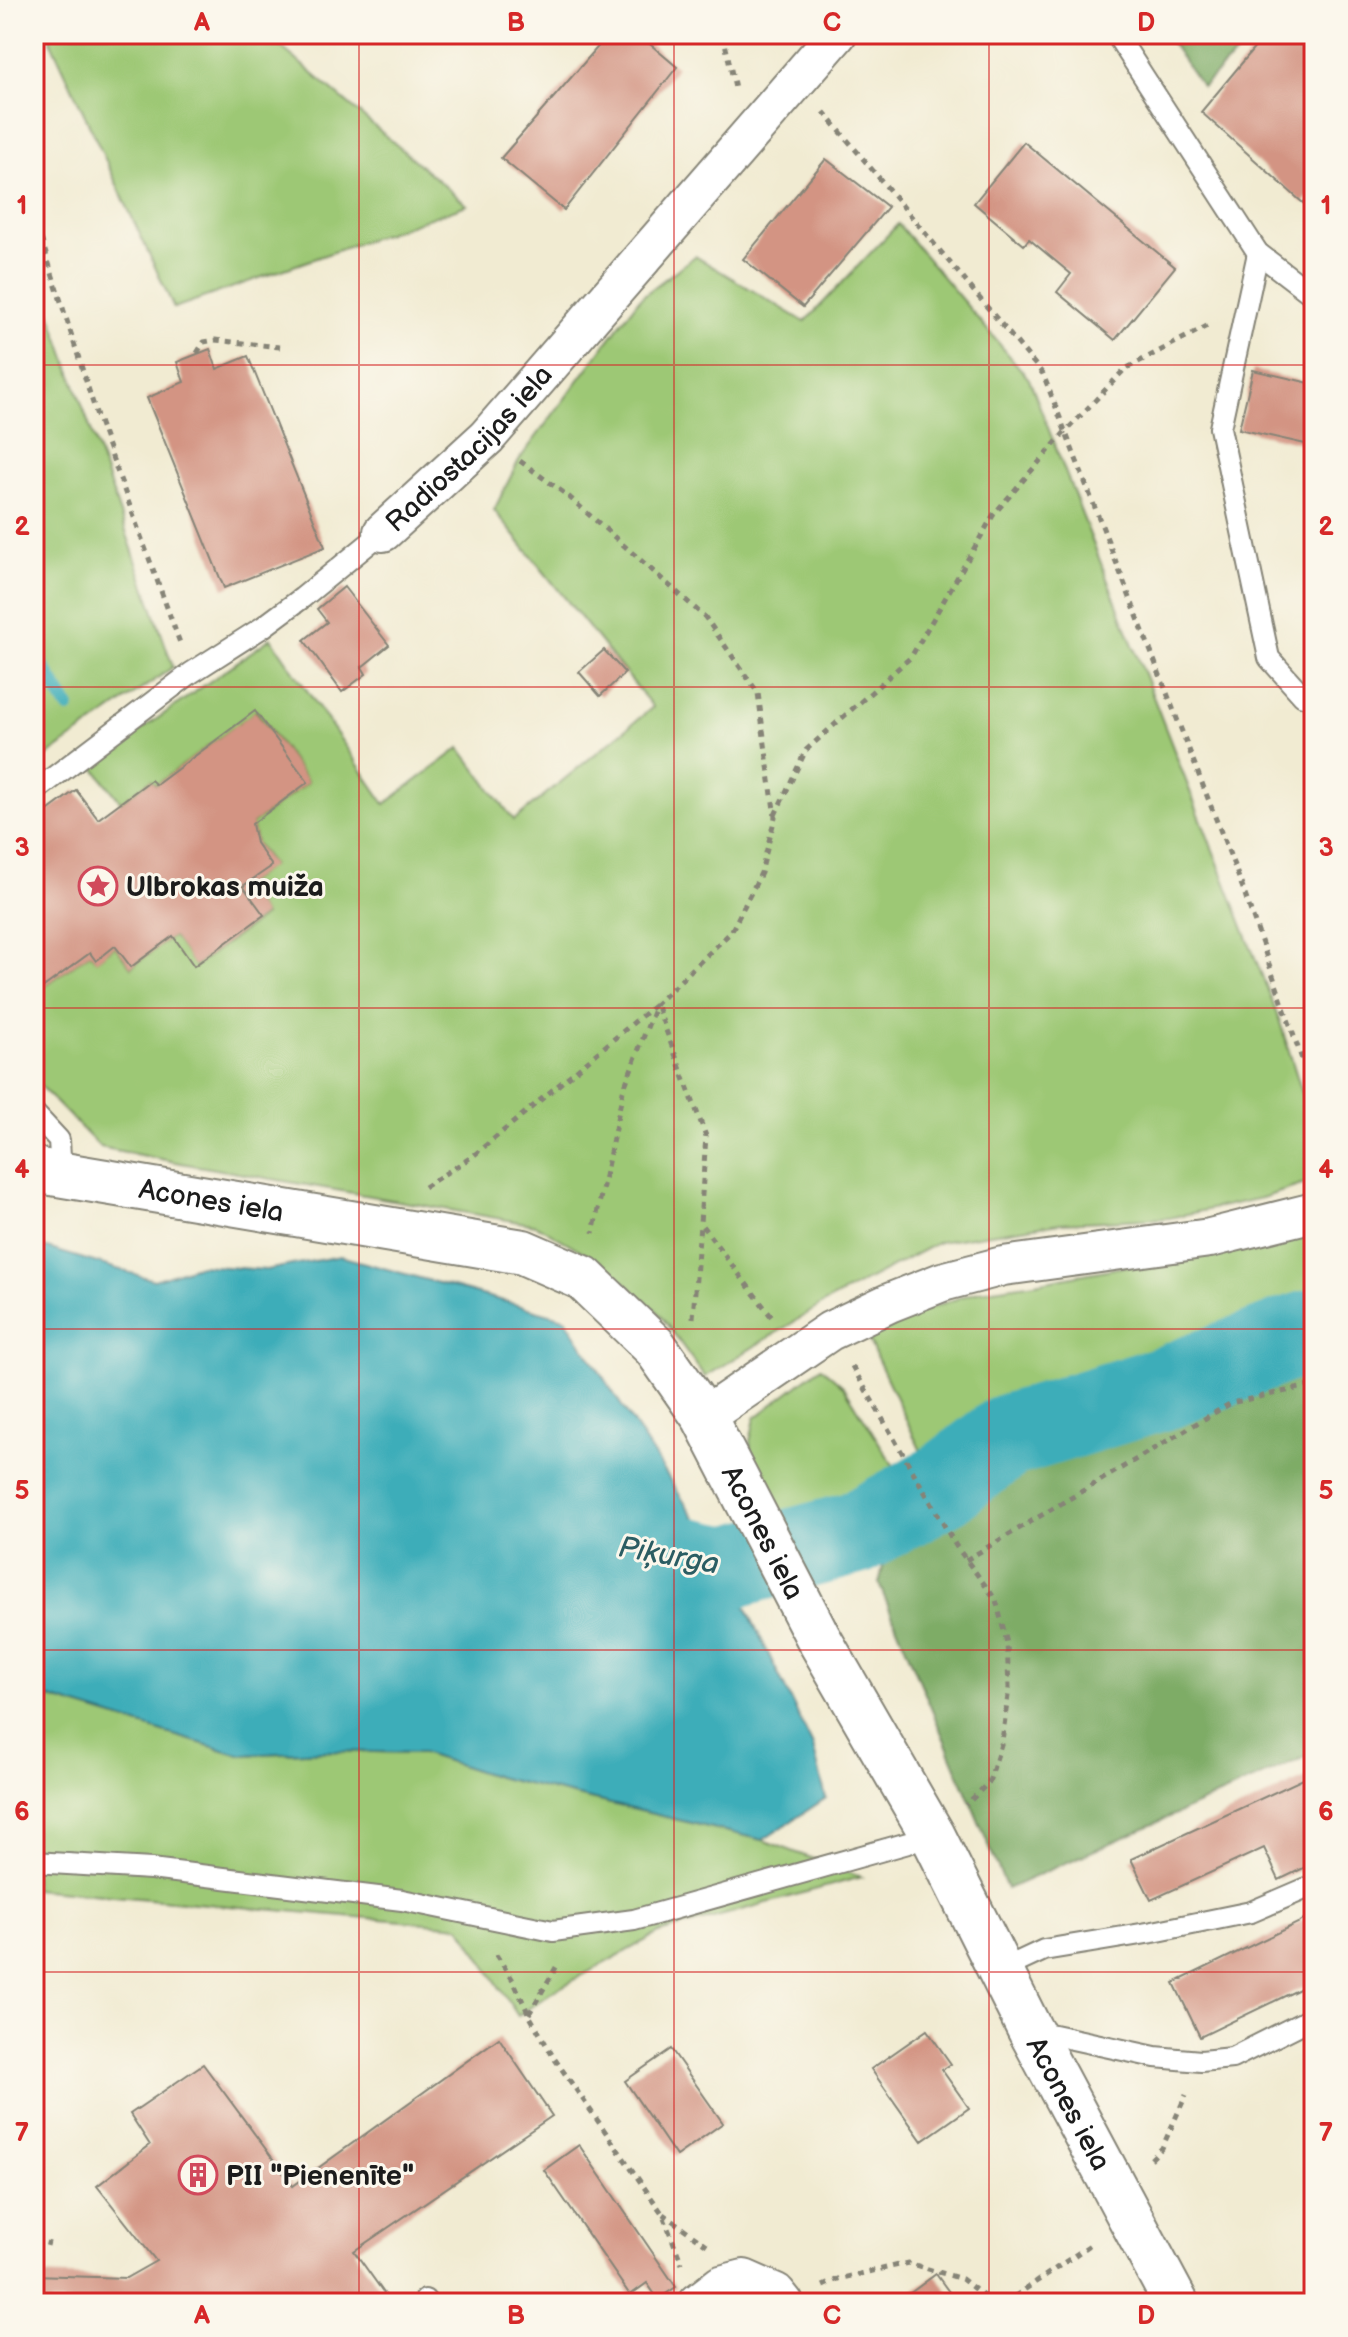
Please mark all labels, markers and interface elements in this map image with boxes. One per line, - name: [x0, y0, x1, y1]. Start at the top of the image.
- text: A: [193, 8, 210, 39]
- text: B: [507, 8, 525, 39]
- text: C: [823, 8, 841, 39]
- text: D: [1137, 8, 1155, 39]
- text: 1: [17, 191, 27, 222]
- text: 1: [1321, 191, 1331, 222]
- street label: Radiostacijas iela: [379, 359, 560, 539]
- text: 2: [14, 512, 30, 543]
- text: 2: [1318, 512, 1334, 543]
- text: 3: [14, 833, 30, 864]
- text: 3: [1318, 833, 1334, 864]
- place icon: Ulbrokas muiža: [77, 865, 119, 907]
- place label: Ulbrokas muiža: [126, 871, 324, 904]
- text: 4: [14, 1155, 30, 1186]
- text: 4: [1318, 1155, 1334, 1186]
- street label: Acones iela: [136, 1173, 286, 1230]
- street label: Acones iela: [714, 1460, 811, 1605]
- text: 5: [14, 1476, 30, 1507]
- text: 5: [1318, 1476, 1334, 1507]
- water label: Piķurga: [616, 1529, 722, 1583]
- text: 6: [14, 1797, 30, 1828]
- text: 6: [1318, 1797, 1334, 1828]
- street label: Acones iela: [1019, 2032, 1117, 2176]
- text: 7: [15, 2118, 29, 2149]
- text: 7: [1319, 2118, 1333, 2149]
- building icon: PII "Pienenīte": [177, 2154, 219, 2196]
- place label: PII "Pienenīte": [226, 2160, 414, 2193]
- text: A: [193, 2301, 210, 2332]
- text: B: [507, 2301, 525, 2332]
- text: C: [823, 2301, 841, 2332]
- text: D: [1137, 2301, 1155, 2332]

